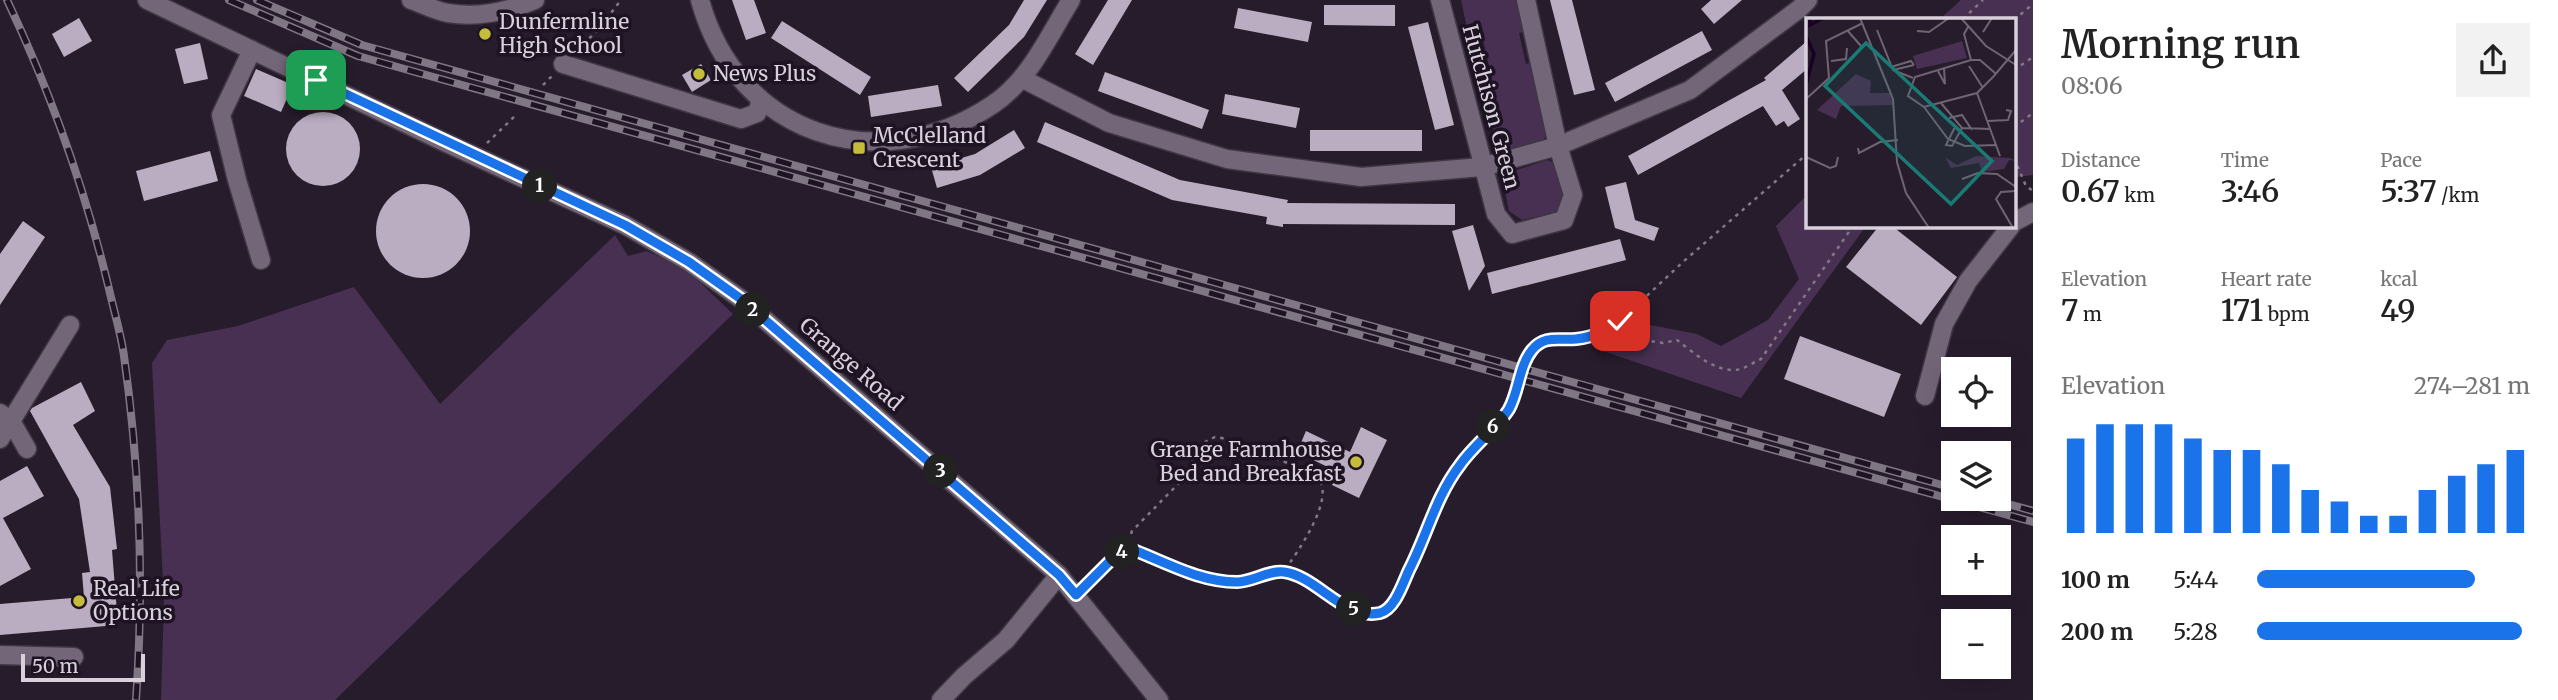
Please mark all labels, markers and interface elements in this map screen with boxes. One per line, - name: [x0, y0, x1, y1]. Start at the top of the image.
- place label: Dunfermline High School: [499, 8, 629, 59]
- inset map: [1806, 18, 2016, 228]
- street label: Hutchison Green: [1457, 21, 1526, 192]
- text: Morning run: [2061, 21, 2300, 68]
- button: share: [2456, 23, 2530, 97]
- marker: Dunfermline High School: [477, 26, 493, 42]
- pin: [286, 50, 346, 110]
- place label: News Plus: [713, 60, 816, 87]
- icon: arrive: [297, 61, 335, 99]
- marker: News Plus: [691, 66, 707, 82]
- text: 08:06: [2061, 71, 2123, 100]
- place label: McClelland Crescent: [873, 122, 987, 173]
- marker: McClelland Crescent: [851, 140, 867, 156]
- text: Distance: [2061, 148, 2140, 172]
- text: Time: [2221, 148, 2269, 172]
- text: Pace: [2380, 148, 2422, 172]
- pin: 1: [522, 168, 558, 204]
- text: 0.67: [2061, 172, 2120, 210]
- text: 3:46: [2221, 172, 2279, 210]
- text: 5:37: [2380, 172, 2437, 210]
- text: 1: [535, 173, 544, 197]
- text: km: [2120, 183, 2155, 207]
- text: /km: [2437, 183, 2479, 207]
- text: Elevation: [2061, 267, 2147, 291]
- text: Heart rate: [2221, 267, 2312, 291]
- text: kcal: [2380, 267, 2418, 291]
- pin: [1590, 291, 1650, 351]
- text: 7: [2061, 291, 2078, 329]
- text: 171: [2221, 291, 2263, 329]
- text: 49: [2380, 291, 2415, 329]
- pin: 2: [736, 292, 770, 328]
- text: 2: [747, 297, 758, 321]
- icon: check: [1601, 302, 1639, 340]
- text: m: [2078, 302, 2102, 326]
- text: bpm: [2263, 302, 2310, 326]
- street label: Grange Road: [794, 311, 909, 416]
- map controls: [1941, 357, 2011, 679]
- button: locate: [1941, 357, 2011, 427]
- text: Elevation: [2061, 371, 2165, 400]
- text: 274–281 m: [2414, 371, 2530, 400]
- pin: 6: [1476, 410, 1510, 444]
- text: 6: [1487, 414, 1498, 438]
- place label: Grange Farmhouse Bed and Breakfast: [1151, 436, 1342, 487]
- button: layers: [1941, 441, 2011, 511]
- pin: 3: [923, 454, 958, 489]
- marker: Grange Farmhouse Bed and Breakfast: [1348, 454, 1364, 470]
- text: 3: [935, 458, 946, 482]
- button: +: [1941, 525, 2011, 595]
- pin: 4: [1104, 534, 1140, 570]
- text: 4: [1115, 539, 1128, 563]
- text: 100 m: [2061, 565, 2130, 594]
- text: 5:44: [2173, 565, 2218, 594]
- place label: Real Life Options: [93, 575, 180, 626]
- pin: 5: [1336, 592, 1372, 626]
- marker: Real Life Options: [71, 593, 87, 609]
- text: 5: [1348, 596, 1359, 620]
- button: −: [1941, 609, 2011, 679]
- text: 200 m: [2061, 617, 2133, 646]
- text: 5:28: [2173, 617, 2218, 646]
- scale bar: [21, 651, 145, 683]
- text: 50 m: [32, 654, 78, 678]

